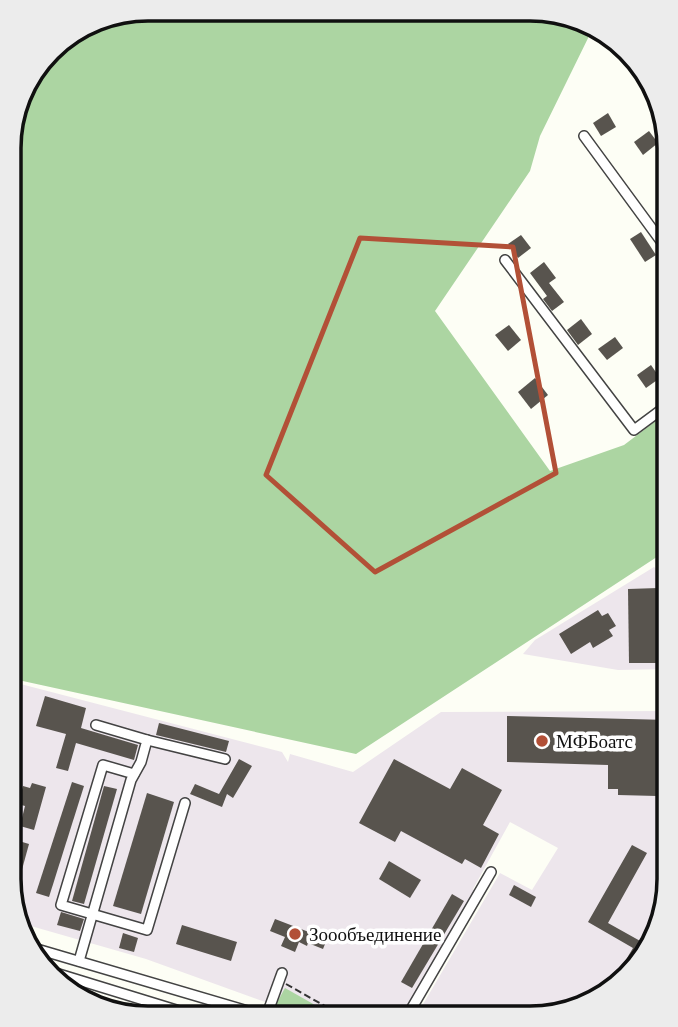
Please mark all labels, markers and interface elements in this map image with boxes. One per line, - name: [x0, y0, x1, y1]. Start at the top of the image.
- place label: МФБоатс: [556, 731, 633, 752]
- marker: МФБоатс: [534, 733, 550, 749]
- place label: Зоообъединение: [309, 924, 441, 945]
- marker: Зоообъединение: [287, 926, 303, 942]

